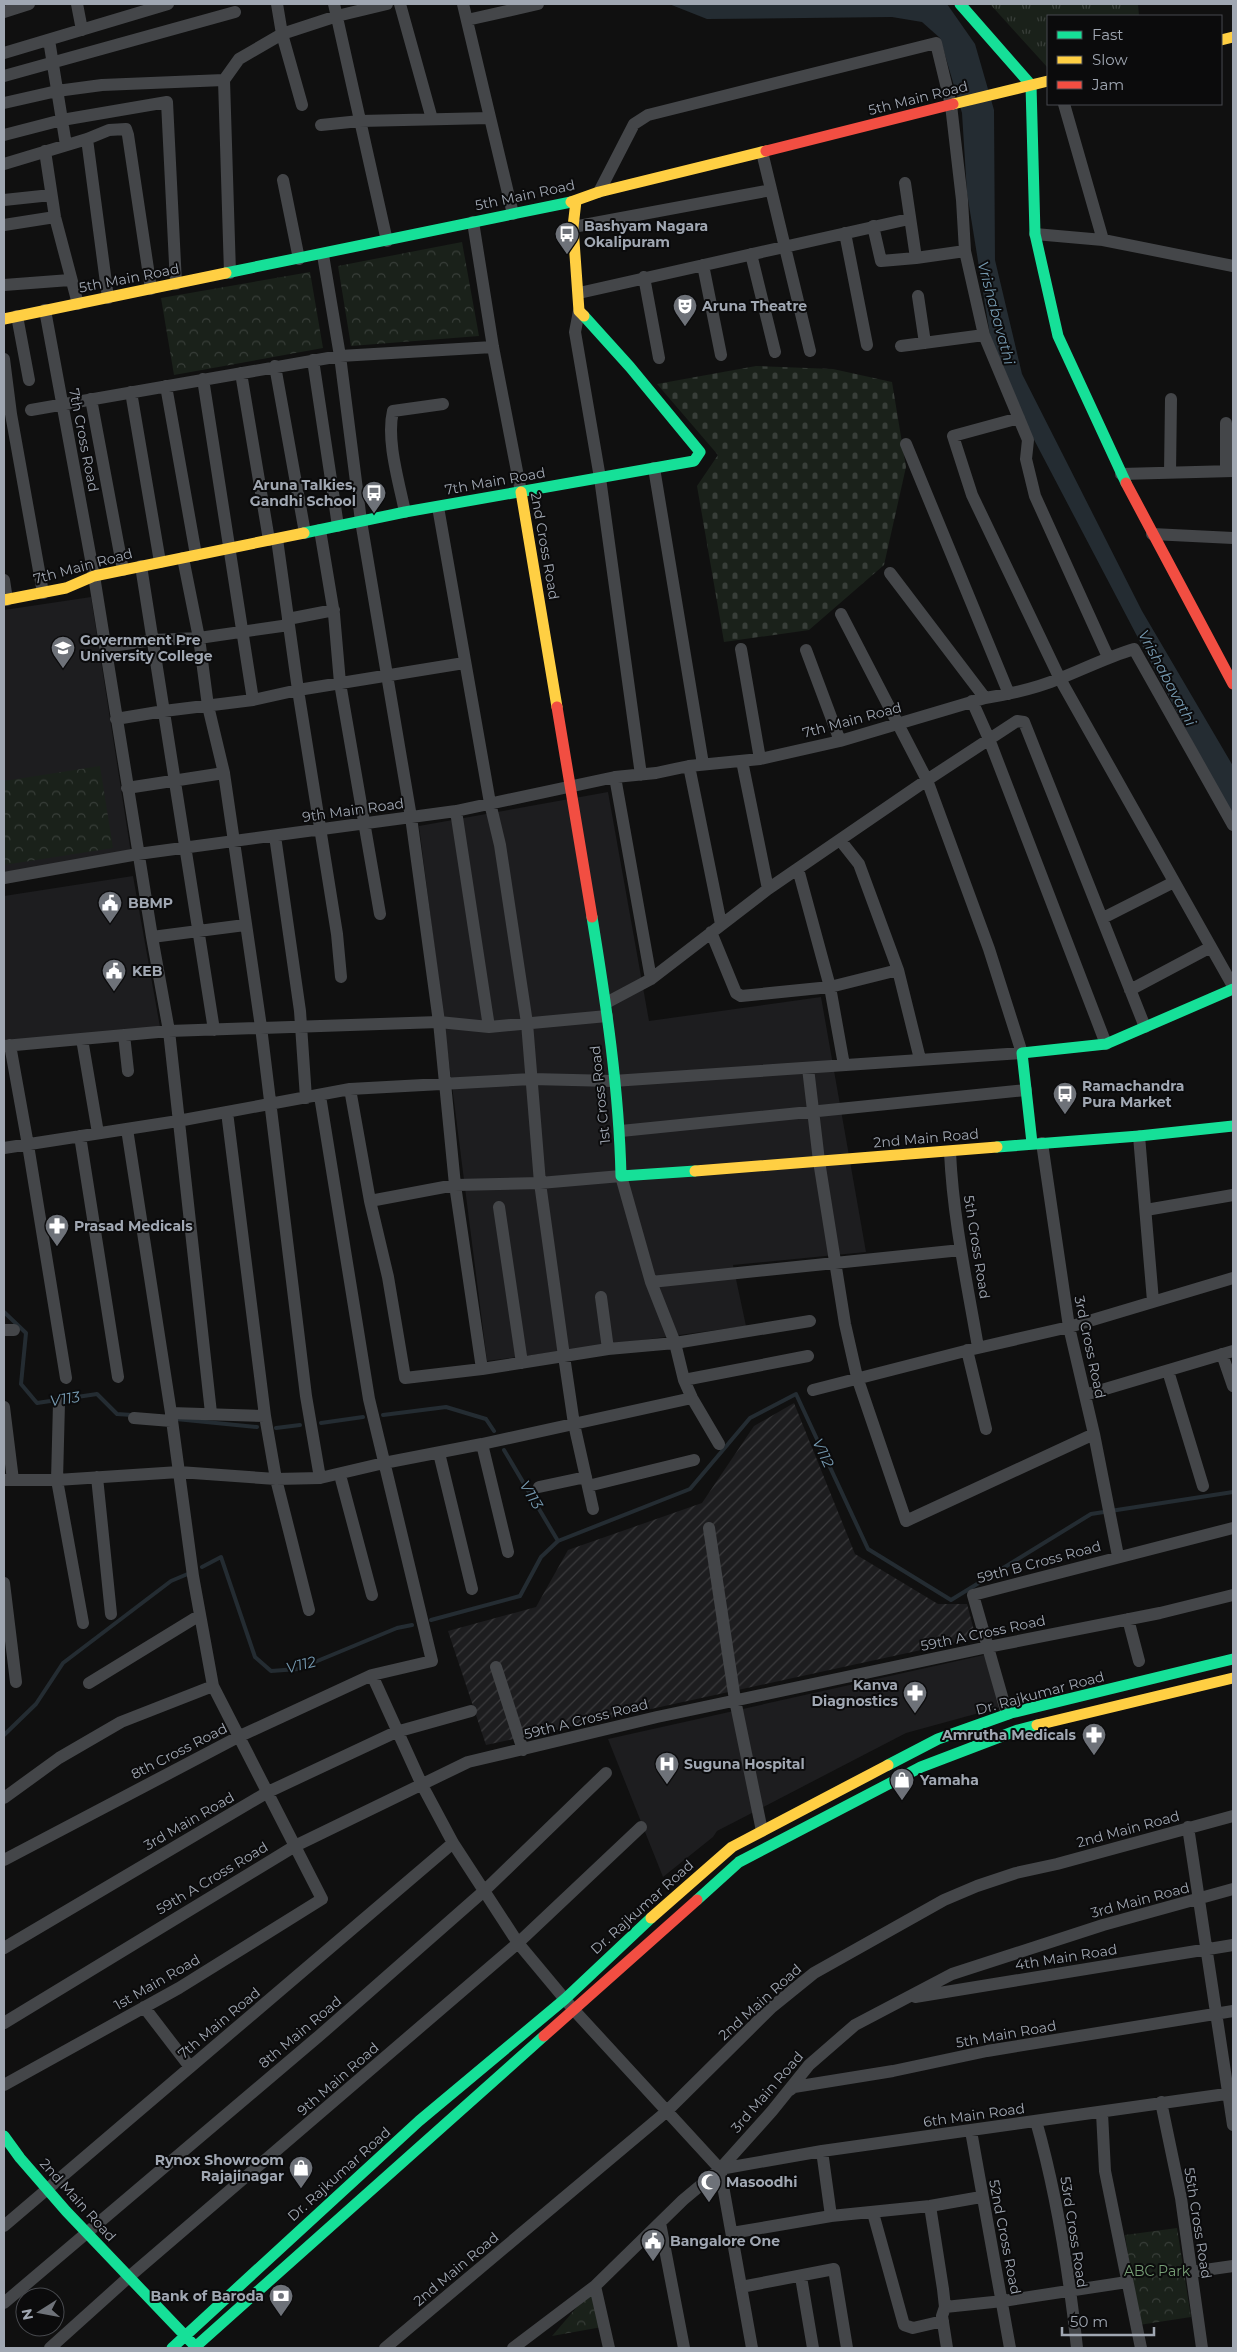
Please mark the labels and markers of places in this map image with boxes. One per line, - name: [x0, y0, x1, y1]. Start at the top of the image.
- place label: Bashyam Nagara Okalipuram: [584, 217, 708, 251]
- bus stop icon: Bashyam Nagara Okalipuram: [554, 221, 580, 255]
- theatre icon: Aruna Theatre: [672, 293, 698, 327]
- place label: Aruna Theatre: [701, 297, 807, 315]
- place label: Aruna Talkies, Gandhi School: [250, 476, 356, 510]
- bus stop icon: Aruna Talkies, Gandhi School: [361, 480, 387, 514]
- place label: Government Pre University College: [80, 631, 213, 665]
- school or university icon: Government Pre University College: [50, 635, 76, 669]
- public building icon: BBMP: [97, 890, 123, 924]
- place label: BBMP: [128, 894, 173, 912]
- public building icon: KEB: [101, 958, 127, 992]
- place label: KEB: [132, 962, 163, 980]
- place label: Ramachandra Pura Market: [1082, 1077, 1184, 1111]
- bus stop icon: Ramachandra Pura Market: [1052, 1081, 1078, 1115]
- pharmacy icon: Prasad Medicals: [44, 1213, 70, 1247]
- place label: Prasad Medicals: [74, 1217, 193, 1235]
- place label: Kanva Diagnostics: [811, 1676, 899, 1710]
- pharmacy icon: Kanva Diagnostics: [902, 1680, 928, 1714]
- pharmacy icon: Amrutha Medicals: [1081, 1722, 1107, 1756]
- place label: Amrutha Medicals: [941, 1726, 1077, 1744]
- hospital icon: Suguna Hospital: [654, 1751, 680, 1785]
- place label: Suguna Hospital: [684, 1755, 805, 1773]
- shop icon: Yamaha: [889, 1767, 915, 1801]
- place label: Yamaha: [919, 1771, 979, 1789]
- place label: Rynox Showroom Rajajinagar: [155, 2151, 284, 2185]
- shop icon: Rynox Showroom Rajajinagar: [288, 2155, 314, 2189]
- mosque icon: Masoodhi: [696, 2169, 722, 2203]
- place label: Masoodhi: [726, 2173, 797, 2191]
- public building icon: Bangalore One: [640, 2228, 666, 2262]
- place label: Bangalore One: [670, 2232, 780, 2250]
- bank icon: Bank of Baroda: [268, 2283, 294, 2317]
- place label: Bank of Baroda: [151, 2287, 264, 2305]

